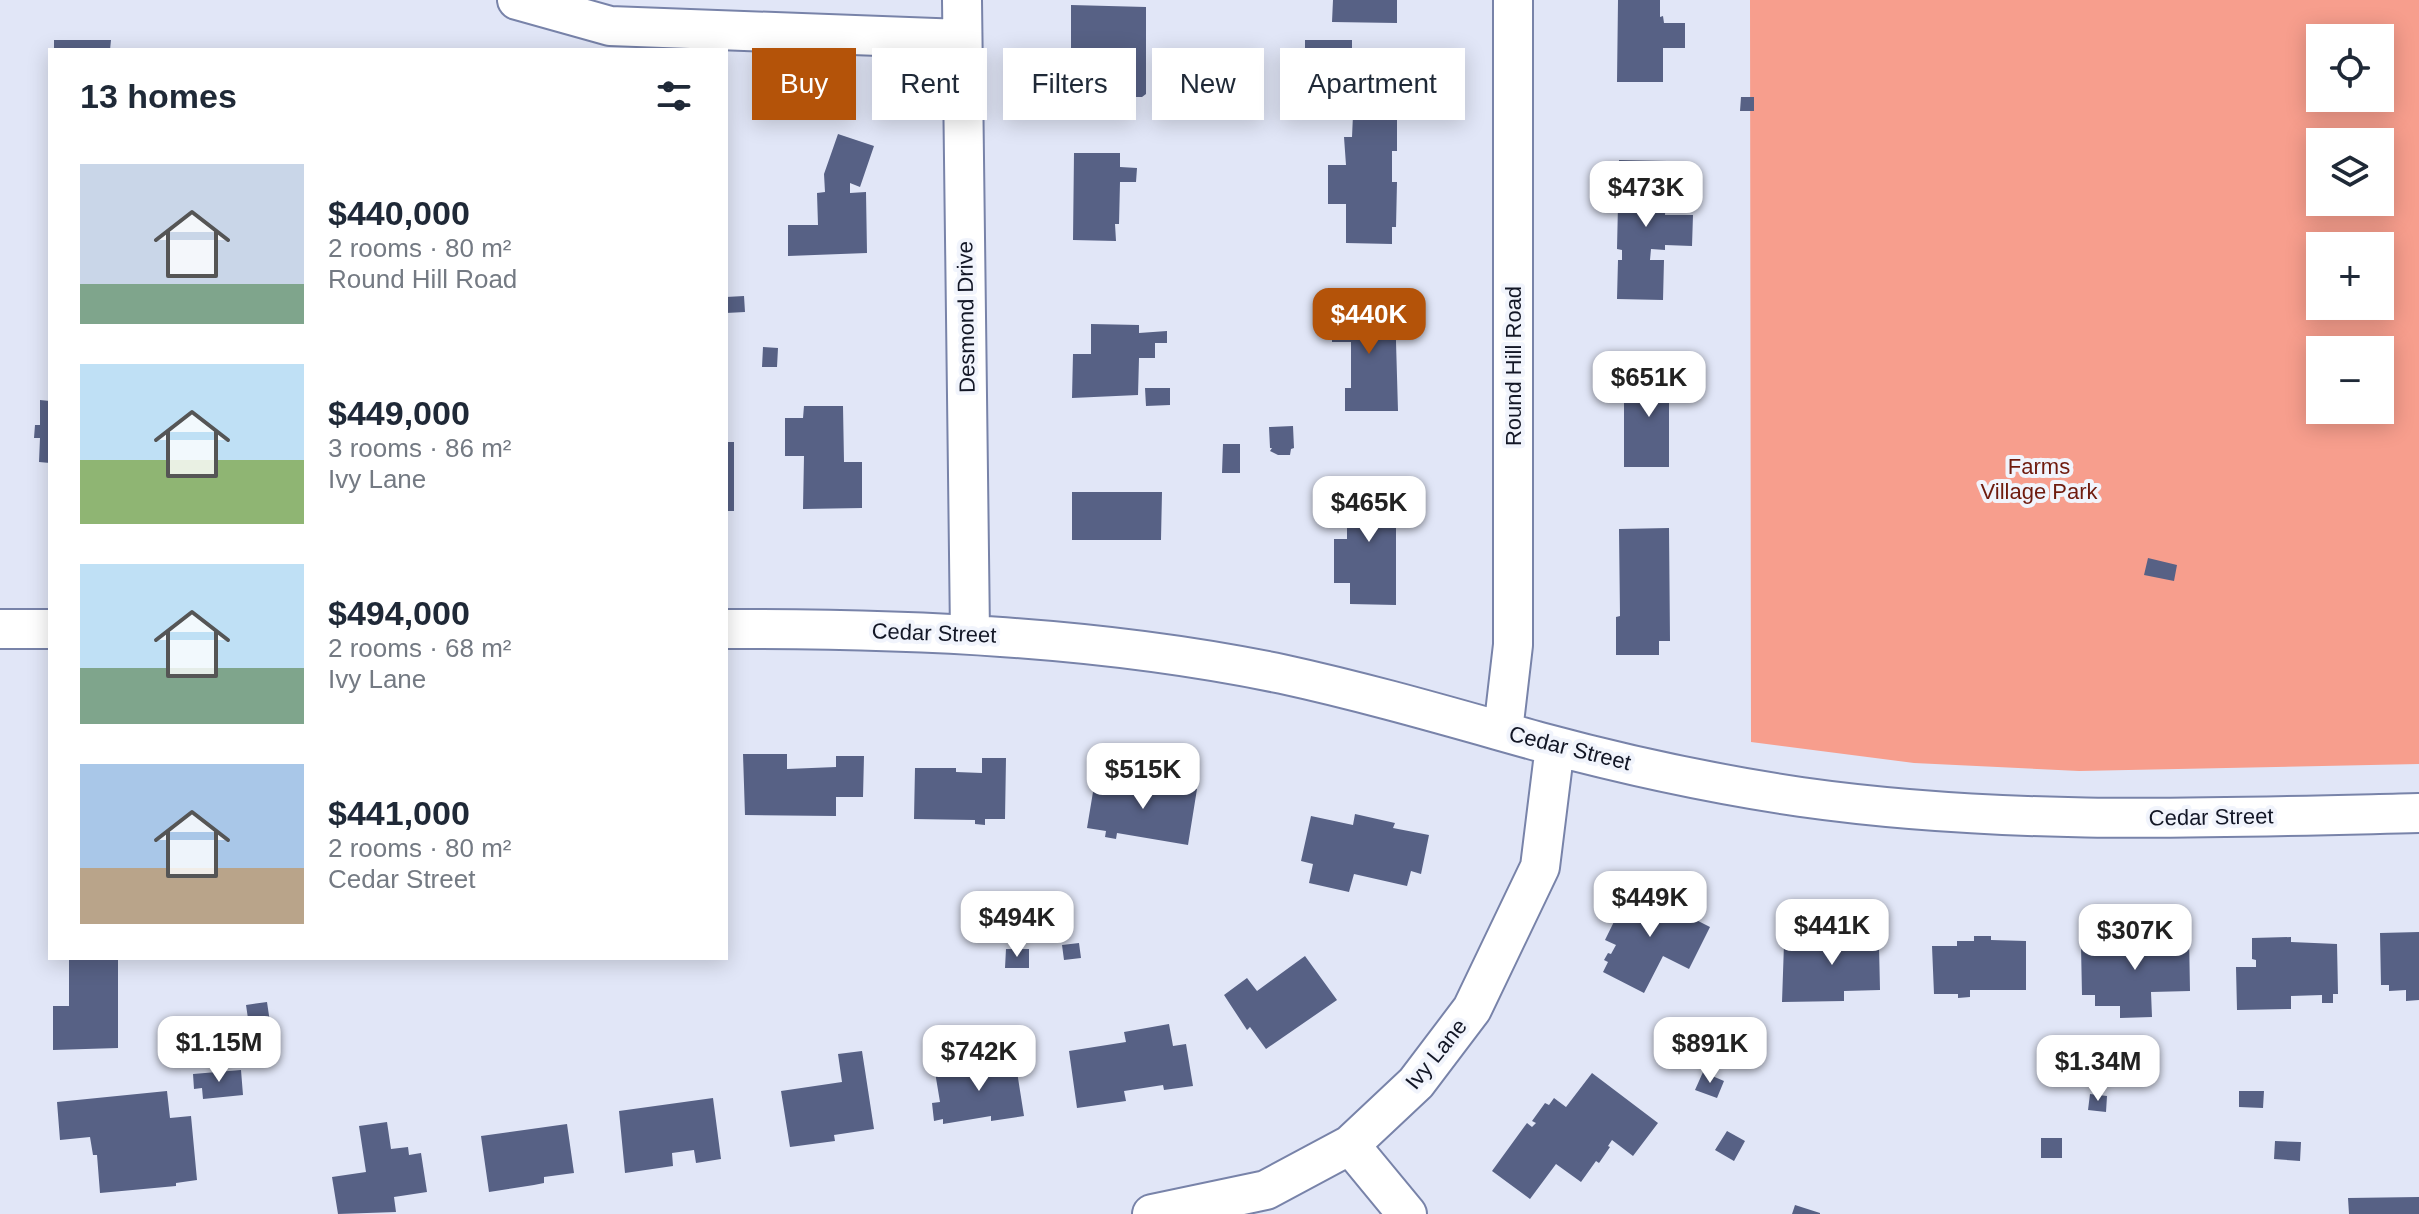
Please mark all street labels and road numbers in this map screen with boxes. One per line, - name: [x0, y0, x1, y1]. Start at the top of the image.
- street label: Desmond Drive: [952, 241, 980, 393]
- street label: Round Hill Road: [1501, 286, 1526, 446]
- street label: Cedar Street: [871, 618, 997, 648]
- street label: Cedar Street: [1506, 721, 1634, 775]
- street label: Cedar Street: [2148, 803, 2274, 831]
- street label: Ivy Lane: [1400, 1014, 1472, 1094]

